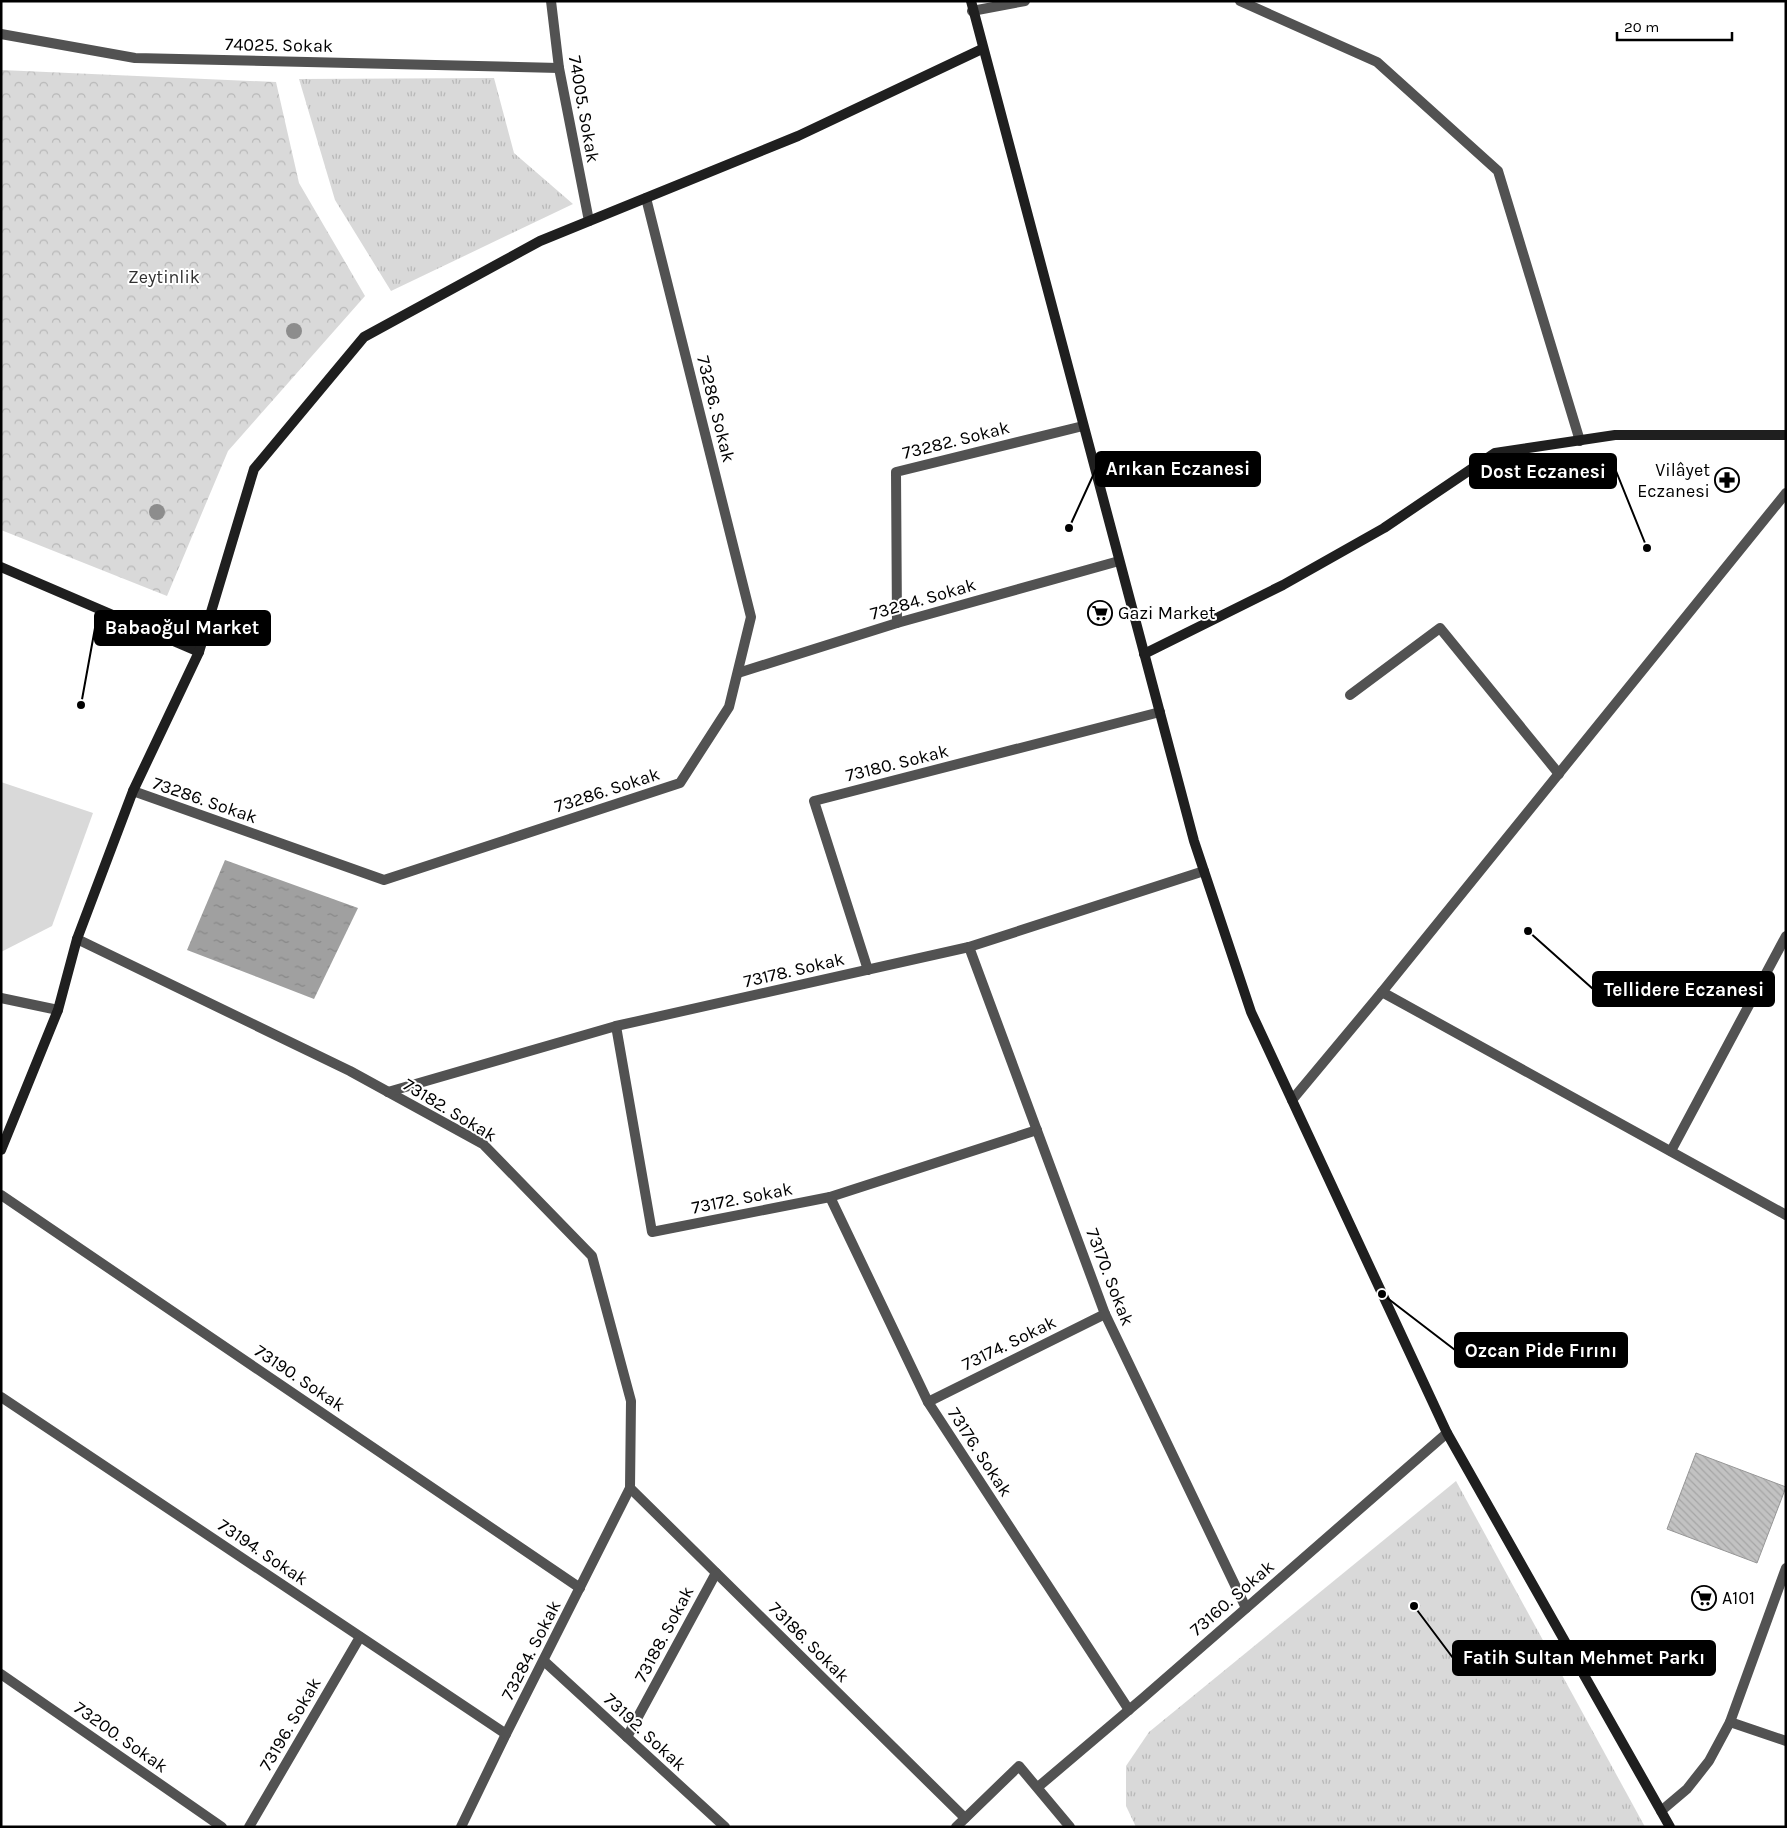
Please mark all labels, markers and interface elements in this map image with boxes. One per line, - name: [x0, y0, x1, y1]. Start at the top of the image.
- scale bar: [1617, 10, 1732, 42]
- text: 20 m: [1624, 18, 1659, 36]
- street label: 74025. Sokak: [225, 33, 333, 57]
- street label: 74005. Sokak: [564, 54, 604, 164]
- park label: Zeytinlik: [128, 266, 200, 288]
- street label: 73286. Sokak: [692, 353, 740, 465]
- street label: 73282. Sokak: [900, 416, 1012, 464]
- callout: Arıkan Eczanesi: [1096, 452, 1260, 486]
- callout: Dost Eczanesi: [1470, 454, 1616, 488]
- text: Arıkan Eczanesi: [1106, 458, 1250, 480]
- place label: Vilâyet Eczanesi: [1637, 459, 1710, 502]
- text: Dost Eczanesi: [1480, 461, 1606, 483]
- pharmacy icon: Vilâyet Eczanesi: [1714, 467, 1740, 493]
- street label: 73284. Sokak: [868, 573, 978, 625]
- supermarket icon: Gazi Market: [1087, 600, 1113, 626]
- place label: Gazi Market: [1118, 602, 1216, 624]
- callout: Babaoğul Market: [95, 611, 270, 645]
- text: Babaoğul Market: [105, 617, 259, 639]
- street label: 73180. Sokak: [843, 740, 951, 786]
- street label: 73286. Sokak: [552, 763, 662, 817]
- street label: 73286. Sokak: [150, 772, 260, 828]
- street label: 73178. Sokak: [741, 948, 847, 992]
- callout: Tellidere Eczanesi: [1593, 972, 1774, 1006]
- text: Tellidere Eczanesi: [1604, 979, 1764, 1001]
- street label: 73182. Sokak: [399, 1074, 501, 1146]
- street label: 73172. Sokak: [690, 1177, 794, 1219]
- street label: 73170. Sokak: [1081, 1225, 1139, 1329]
- street label: 73174. Sokak: [958, 1311, 1060, 1375]
- callout: Ozcan Pide Fırını: [1455, 1333, 1627, 1367]
- street label: 73190. Sokak: [251, 1340, 349, 1416]
- text: Ozcan Pide Fırını: [1465, 1340, 1617, 1362]
- street label: 73176. Sokak: [943, 1403, 1017, 1501]
- street label: 73194. Sokak: [214, 1514, 312, 1590]
- street label: 73160. Sokak: [1185, 1555, 1279, 1641]
- street label: 73188. Sokak: [630, 1582, 698, 1686]
- supermarket icon: A101: [1691, 1585, 1717, 1611]
- place label: A101: [1722, 1587, 1755, 1609]
- street label: 73284. Sokak: [496, 1596, 566, 1704]
- street label: 73186. Sokak: [764, 1597, 854, 1687]
- callout: Fatih Sultan Mehmet Parkı: [1453, 1641, 1715, 1675]
- text: Fatih Sultan Mehmet Parkı: [1463, 1647, 1705, 1669]
- street label: 73196. Sokak: [254, 1673, 326, 1775]
- street label: 73192. Sokak: [599, 1688, 691, 1776]
- street label: 73200. Sokak: [70, 1697, 172, 1777]

